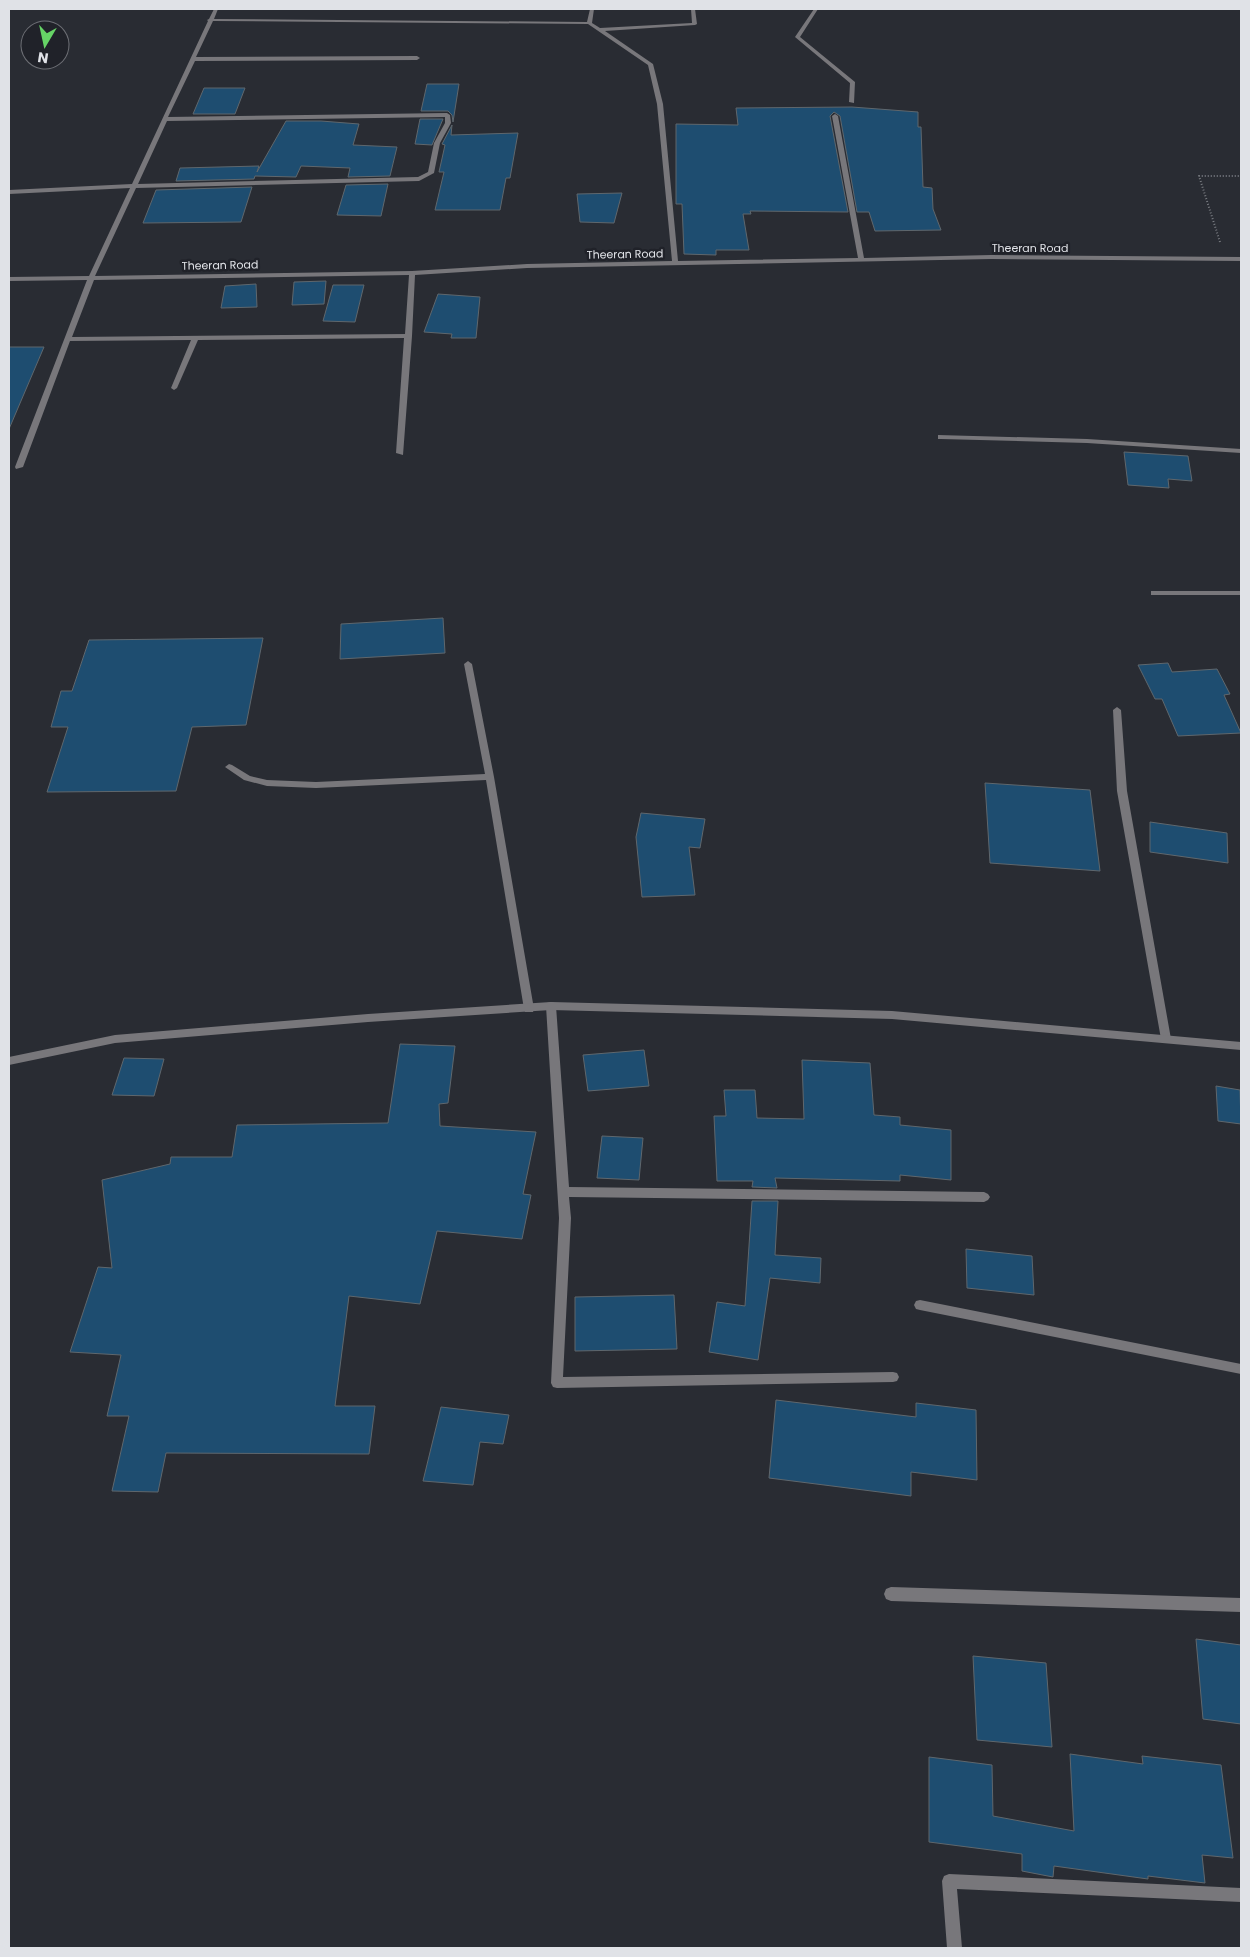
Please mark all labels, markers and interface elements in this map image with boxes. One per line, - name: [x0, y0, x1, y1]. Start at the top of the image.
- north arrow: [20, 20, 70, 70]
- text: N: [36, 47, 50, 69]
- street label: Theeran Road: [992, 240, 1068, 256]
- street label: Theeran Road: [586, 245, 664, 263]
- street label: Theeran Road: [181, 256, 259, 274]

